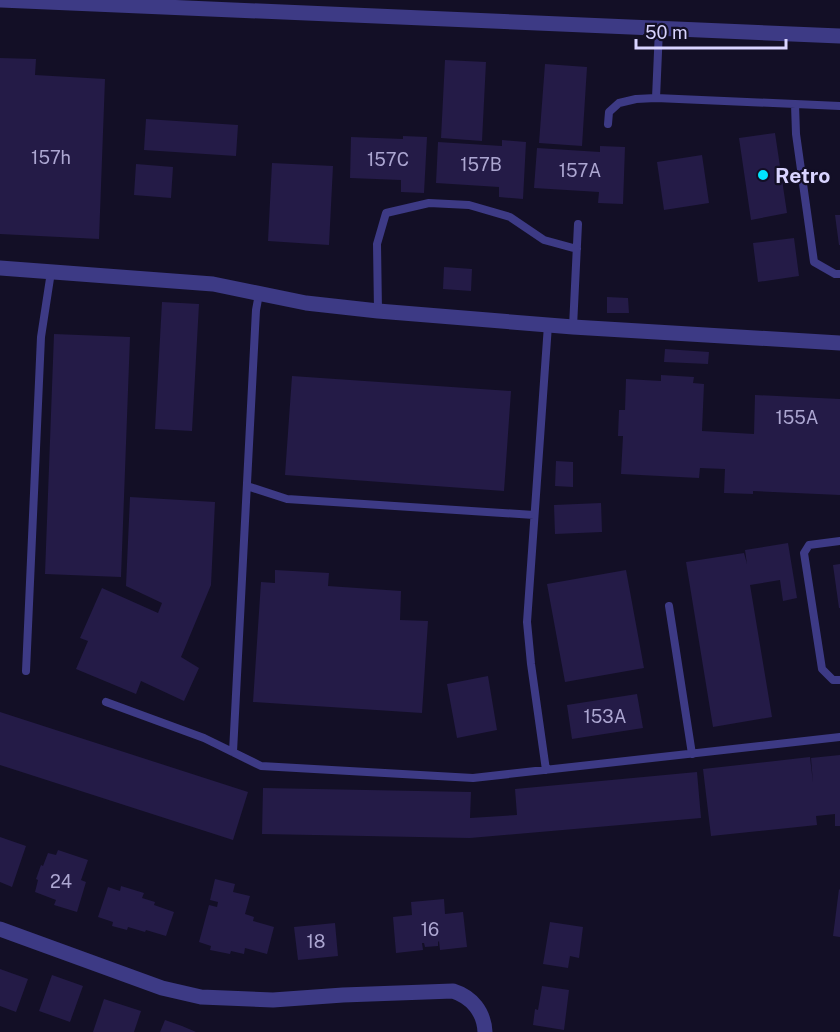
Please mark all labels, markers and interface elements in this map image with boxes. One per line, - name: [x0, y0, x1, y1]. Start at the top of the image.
- scale bar: [636, 12, 786, 50]
- text: 50 m: [645, 22, 688, 43]
- house number: 157h: [31, 147, 71, 168]
- house number: 157C: [367, 149, 409, 170]
- house number: 157B: [460, 154, 502, 175]
- house number: 157A: [559, 160, 601, 181]
- place label: Retro: [775, 163, 830, 188]
- marker: Retro: [756, 168, 770, 182]
- house number: 155A: [775, 407, 819, 428]
- house number: 153A: [584, 706, 627, 727]
- house number: 24: [50, 871, 72, 892]
- house number: 16: [421, 919, 439, 940]
- house number: 18: [307, 931, 325, 952]

